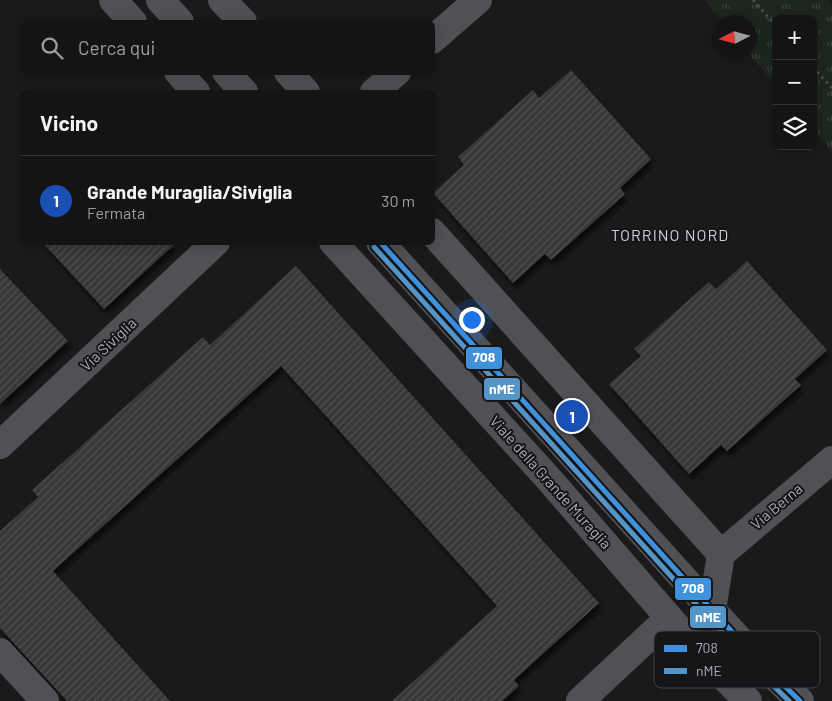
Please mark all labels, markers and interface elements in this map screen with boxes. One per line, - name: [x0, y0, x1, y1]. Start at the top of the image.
- north arrow: [712, 15, 757, 60]
- map controls: [772, 15, 817, 150]
- button: +: [772, 15, 817, 60]
- search box: [20, 20, 435, 75]
- icon: search: [38, 34, 66, 62]
- text: Cerca qui: [78, 36, 155, 59]
- button: −: [772, 60, 817, 105]
- button: layers: [772, 105, 817, 150]
- text: Vicino: [40, 110, 98, 135]
- text: Grande Muraglia/Siviglia: [87, 180, 292, 203]
- text: 1: [53, 191, 59, 210]
- text: 30 m: [381, 191, 415, 210]
- text: Fermata: [87, 203, 145, 222]
- district label: TORRINO NORD: [611, 225, 729, 244]
- your location: [459, 307, 485, 333]
- street label: Via Siviglia: [76, 314, 140, 374]
- line badge: 708: [465, 346, 503, 370]
- text: 708: [473, 348, 496, 365]
- line badge: nME: [483, 377, 521, 401]
- text: nME: [489, 380, 515, 397]
- pin: 1: [556, 397, 588, 435]
- street label: Viale della Grande Muraglia: [486, 412, 616, 552]
- street label: Via Berna: [746, 479, 806, 533]
- line badge: 708: [674, 577, 712, 601]
- text: 708: [682, 579, 705, 596]
- line badge: nME: [689, 605, 727, 629]
- text: nME: [695, 608, 721, 625]
- legend: [654, 631, 820, 688]
- text: 708: [696, 639, 718, 656]
- text: nME: [696, 662, 722, 679]

